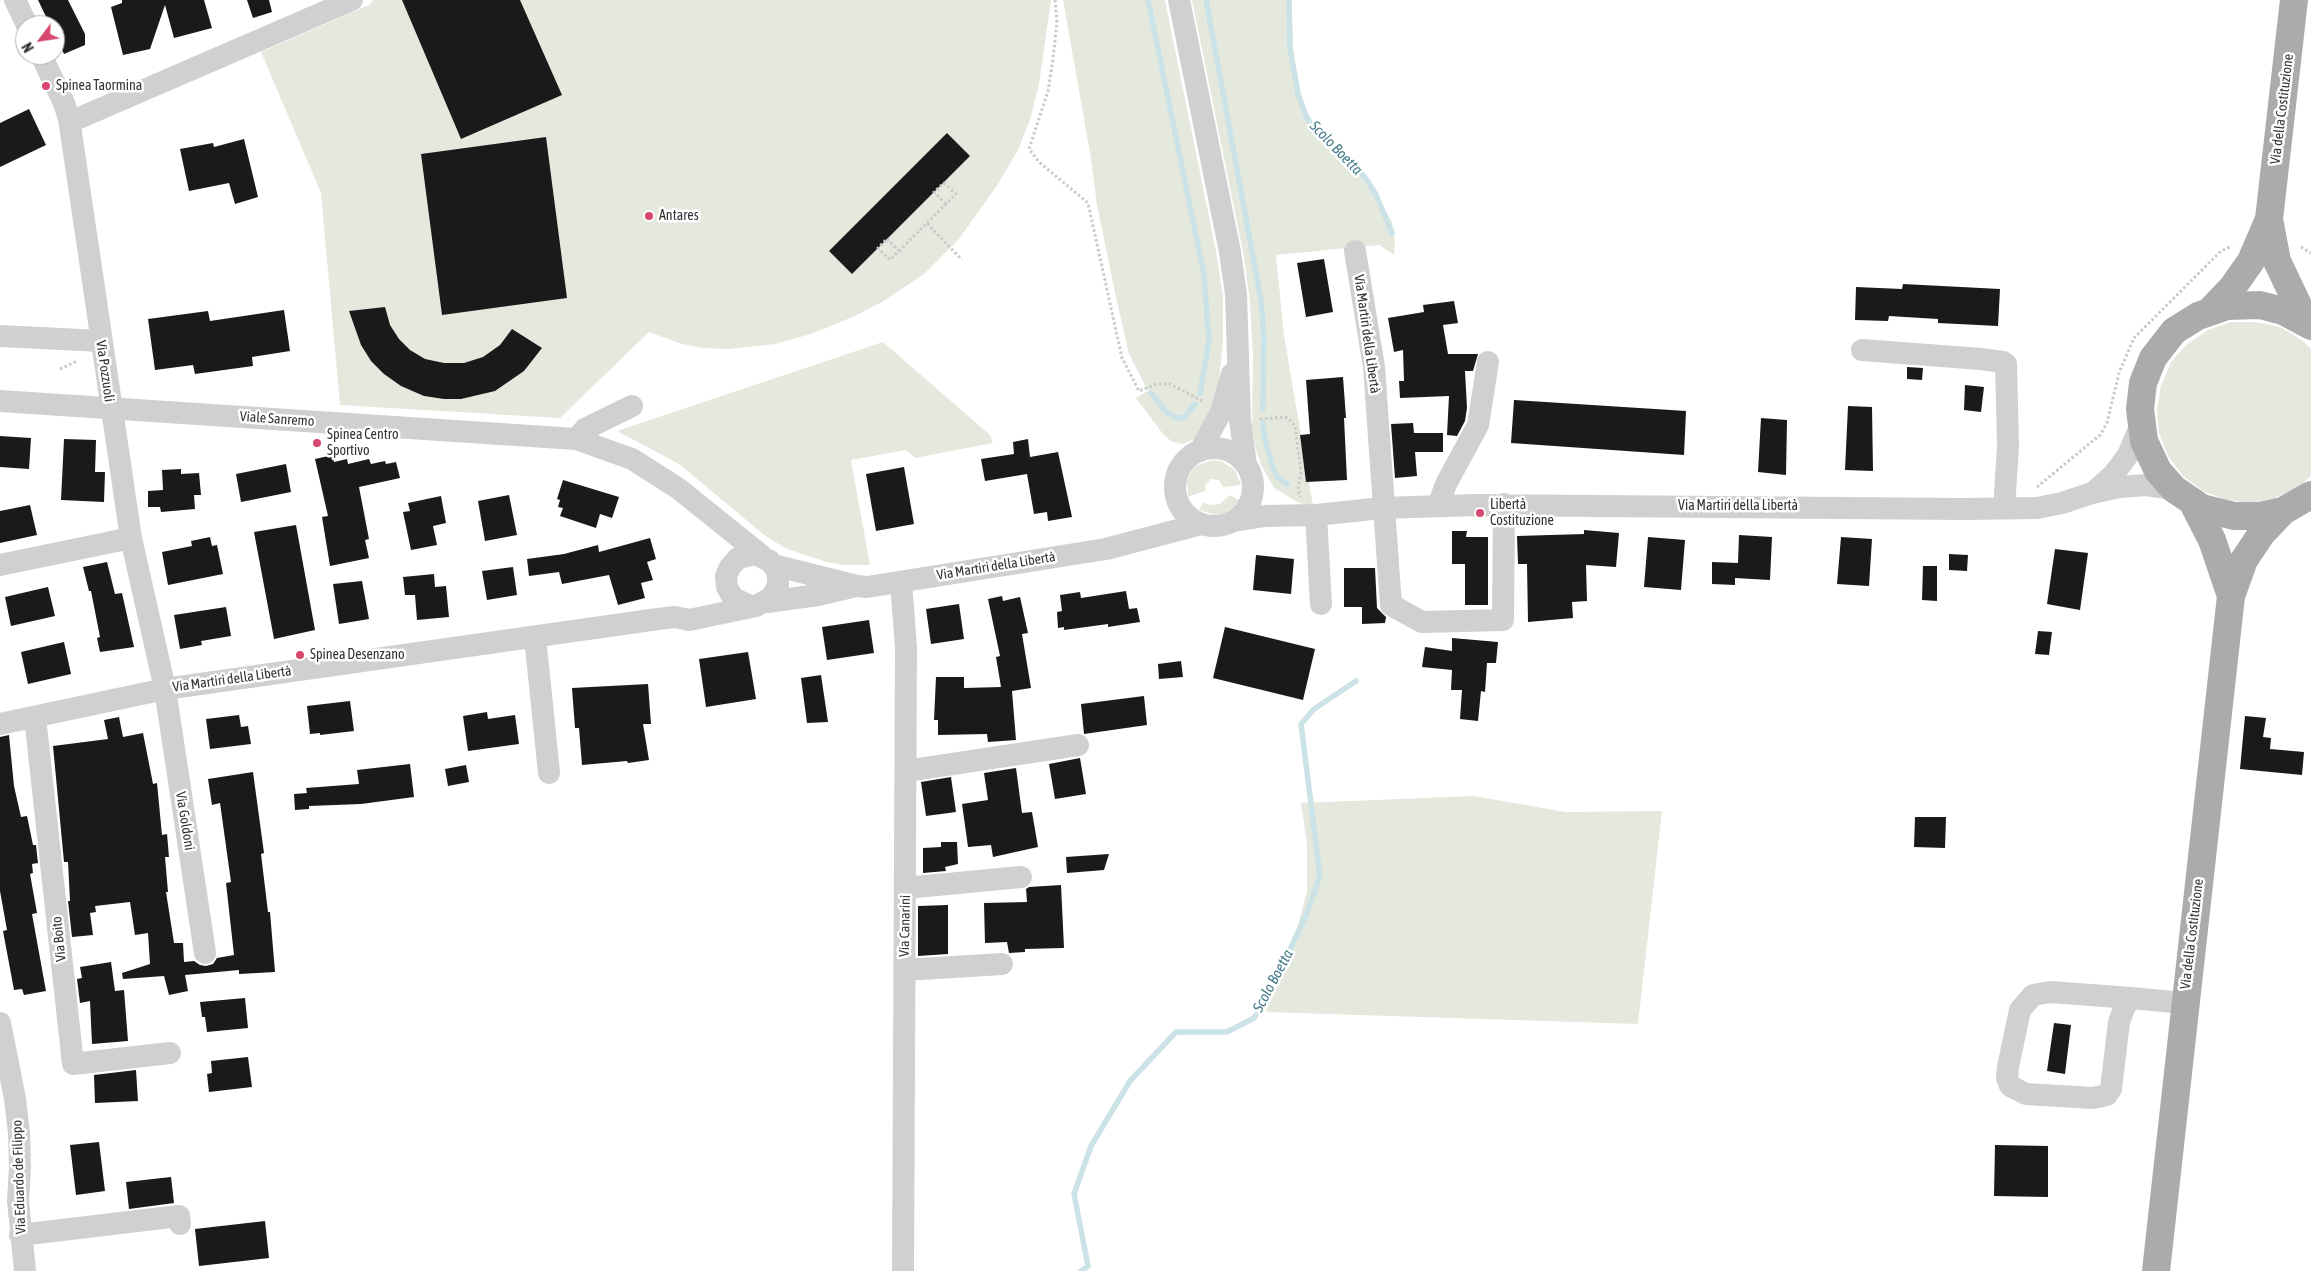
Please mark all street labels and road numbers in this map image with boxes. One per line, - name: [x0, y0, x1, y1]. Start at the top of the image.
- street label: Via della Costituzione: [2267, 53, 2297, 165]
- street label: Via Martiri della Libertà: [1350, 273, 1384, 395]
- street label: Via Pozzuoli: [92, 339, 118, 403]
- street label: Viale Sanremo: [239, 408, 315, 430]
- street label: Via Martiri della Libertà: [1678, 498, 1798, 514]
- street label: Via Martiri della Libertà: [935, 548, 1057, 584]
- street label: Via Martiri della Libertà: [171, 662, 293, 696]
- street label: Via Goldoni: [172, 790, 198, 852]
- street label: Via della Costituzione: [2177, 878, 2207, 990]
- street label: Via Canarini: [896, 895, 914, 957]
- street label: Via Boito: [48, 916, 70, 962]
- street label: Via Eduardo de Filippo: [9, 1120, 29, 1234]

